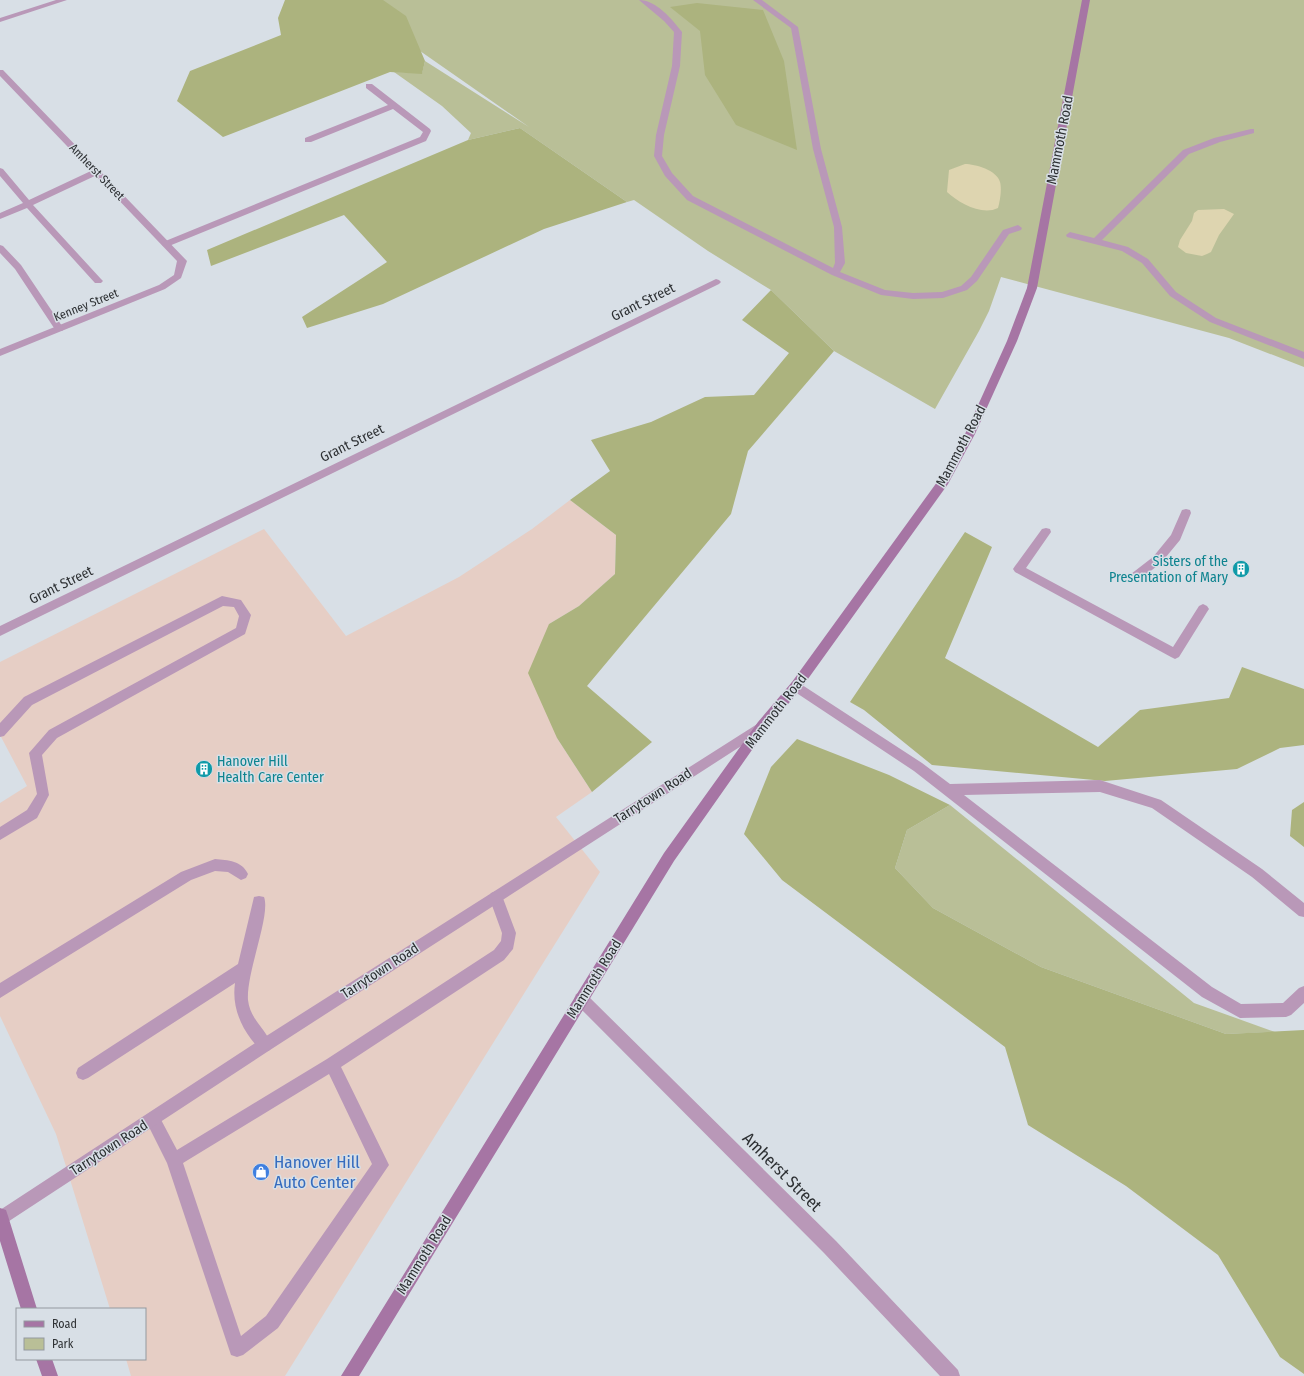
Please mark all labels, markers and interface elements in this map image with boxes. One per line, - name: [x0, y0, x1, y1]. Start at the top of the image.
- street label: Mammoth Road: [1043, 94, 1077, 186]
- street label: Amherst Street: [67, 141, 128, 203]
- street label: Grant Street: [608, 279, 678, 325]
- street label: Kenney Street: [52, 286, 120, 324]
- street label: Mammoth Road: [932, 402, 990, 490]
- street label: Grant Street: [317, 420, 387, 466]
- place label: Sisters of the Presentation of Mary: [1109, 553, 1229, 586]
- building icon: Sisters of the Presentation of Mary: [1231, 559, 1251, 579]
- street label: Grant Street: [26, 562, 96, 608]
- street label: Mammoth Road: [742, 670, 810, 752]
- place label: Hanover Hill Health Care Center: [217, 753, 324, 786]
- building icon: Hanover Hill Health Care Center: [194, 759, 214, 779]
- street label: Tarrytown Road: [611, 765, 695, 827]
- street label: Mammoth Road: [563, 936, 625, 1022]
- street label: Tarrytown Road: [338, 940, 422, 1002]
- street label: Tarrytown Road: [67, 1117, 151, 1179]
- street label: Amherst Street: [738, 1128, 826, 1216]
- place label: Hanover Hill Auto Center: [274, 1152, 360, 1193]
- shop icon: Hanover Hill Auto Center: [251, 1162, 271, 1182]
- street label: Mammoth Road: [393, 1212, 455, 1298]
- legend: [16, 1308, 146, 1360]
- text: Road: [52, 1317, 77, 1331]
- text: Park: [52, 1337, 74, 1351]

